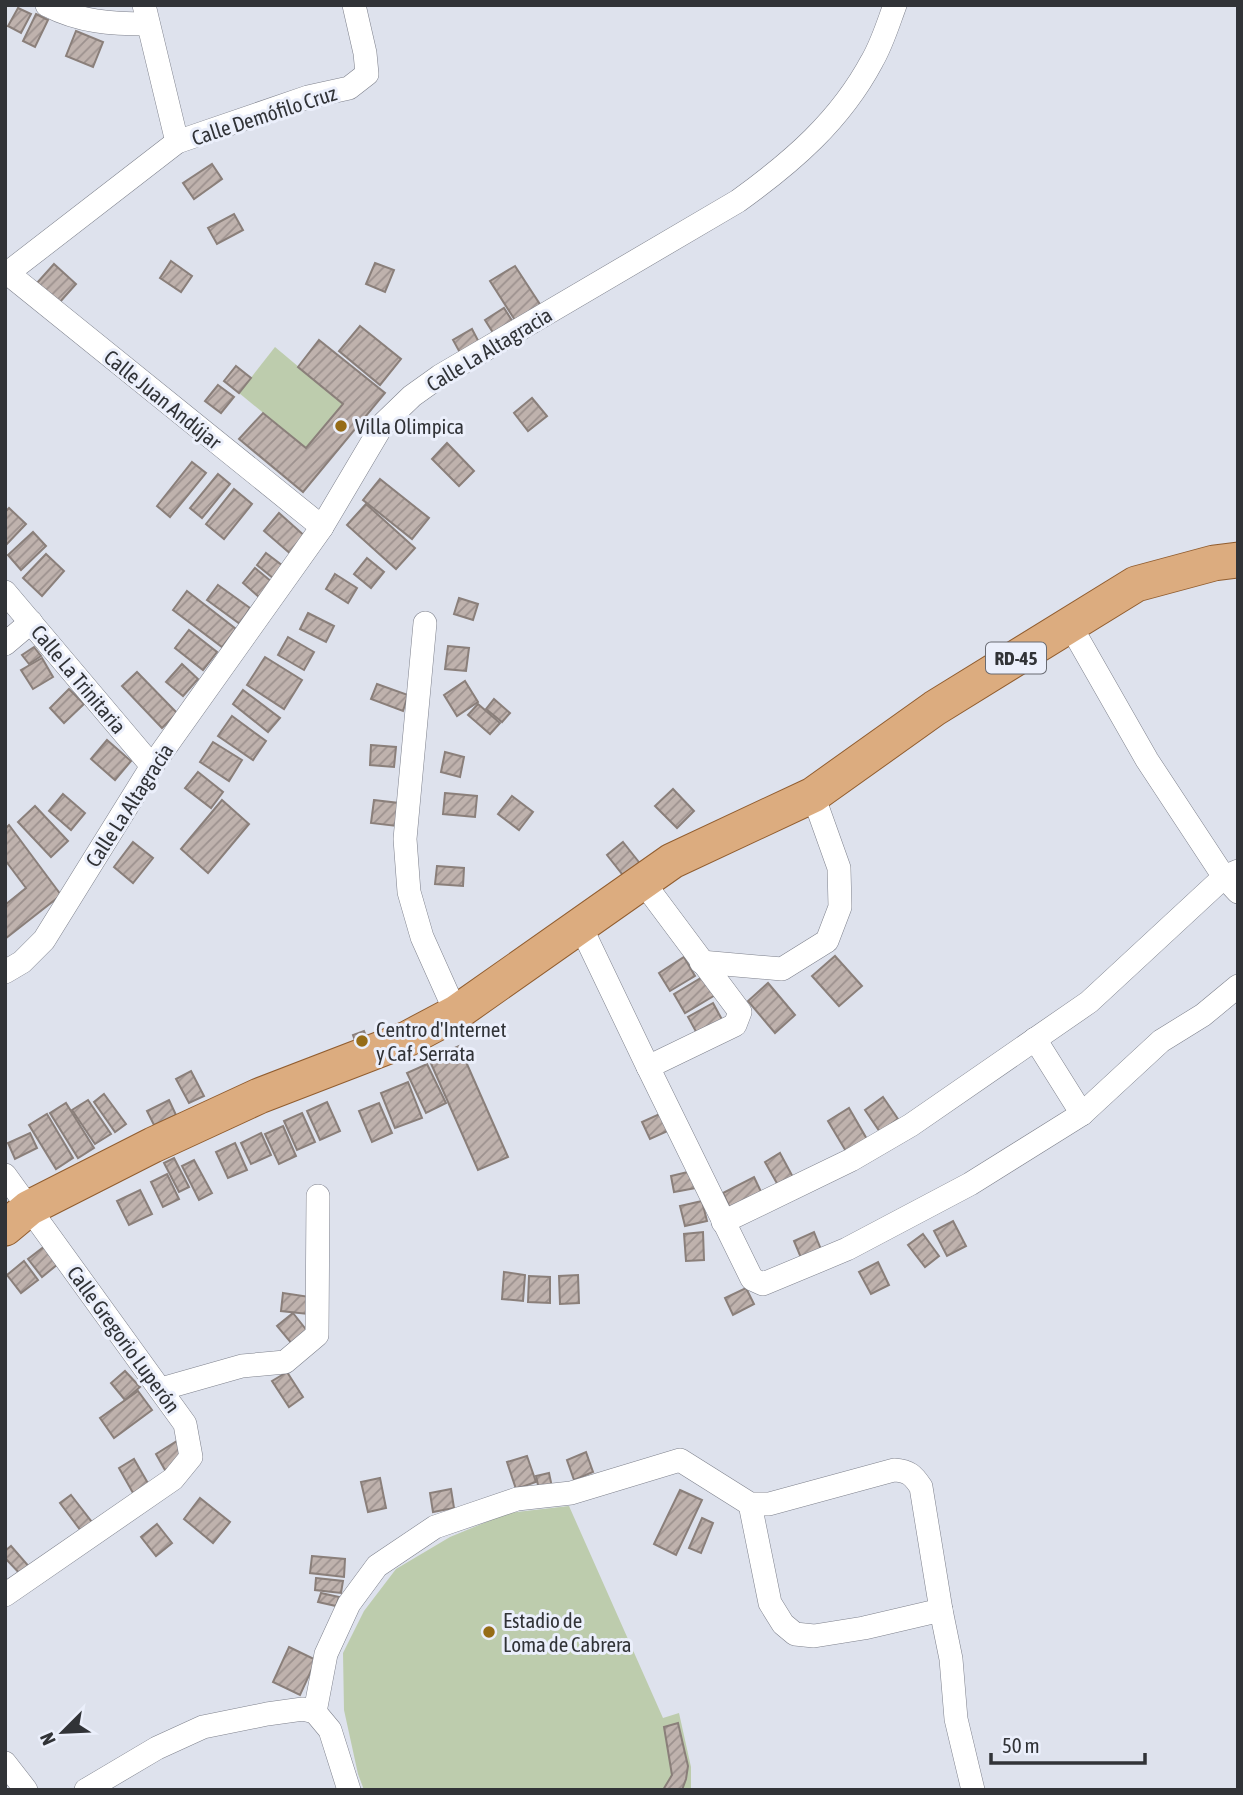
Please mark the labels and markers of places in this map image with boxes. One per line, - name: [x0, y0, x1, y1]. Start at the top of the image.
- place label: Villa Olimpica: [355, 414, 464, 438]
- marker: Villa Olimpica: [333, 418, 349, 434]
- place label: Centro d'Internet y Caf. Serrata: [376, 1017, 506, 1065]
- marker: Centro d'Internet y Caf. Serrata: [354, 1033, 370, 1049]
- place label: Estadio de Loma de Cabrera: [503, 1608, 632, 1656]
- marker: Estadio de Loma de Cabrera: [481, 1624, 497, 1640]

